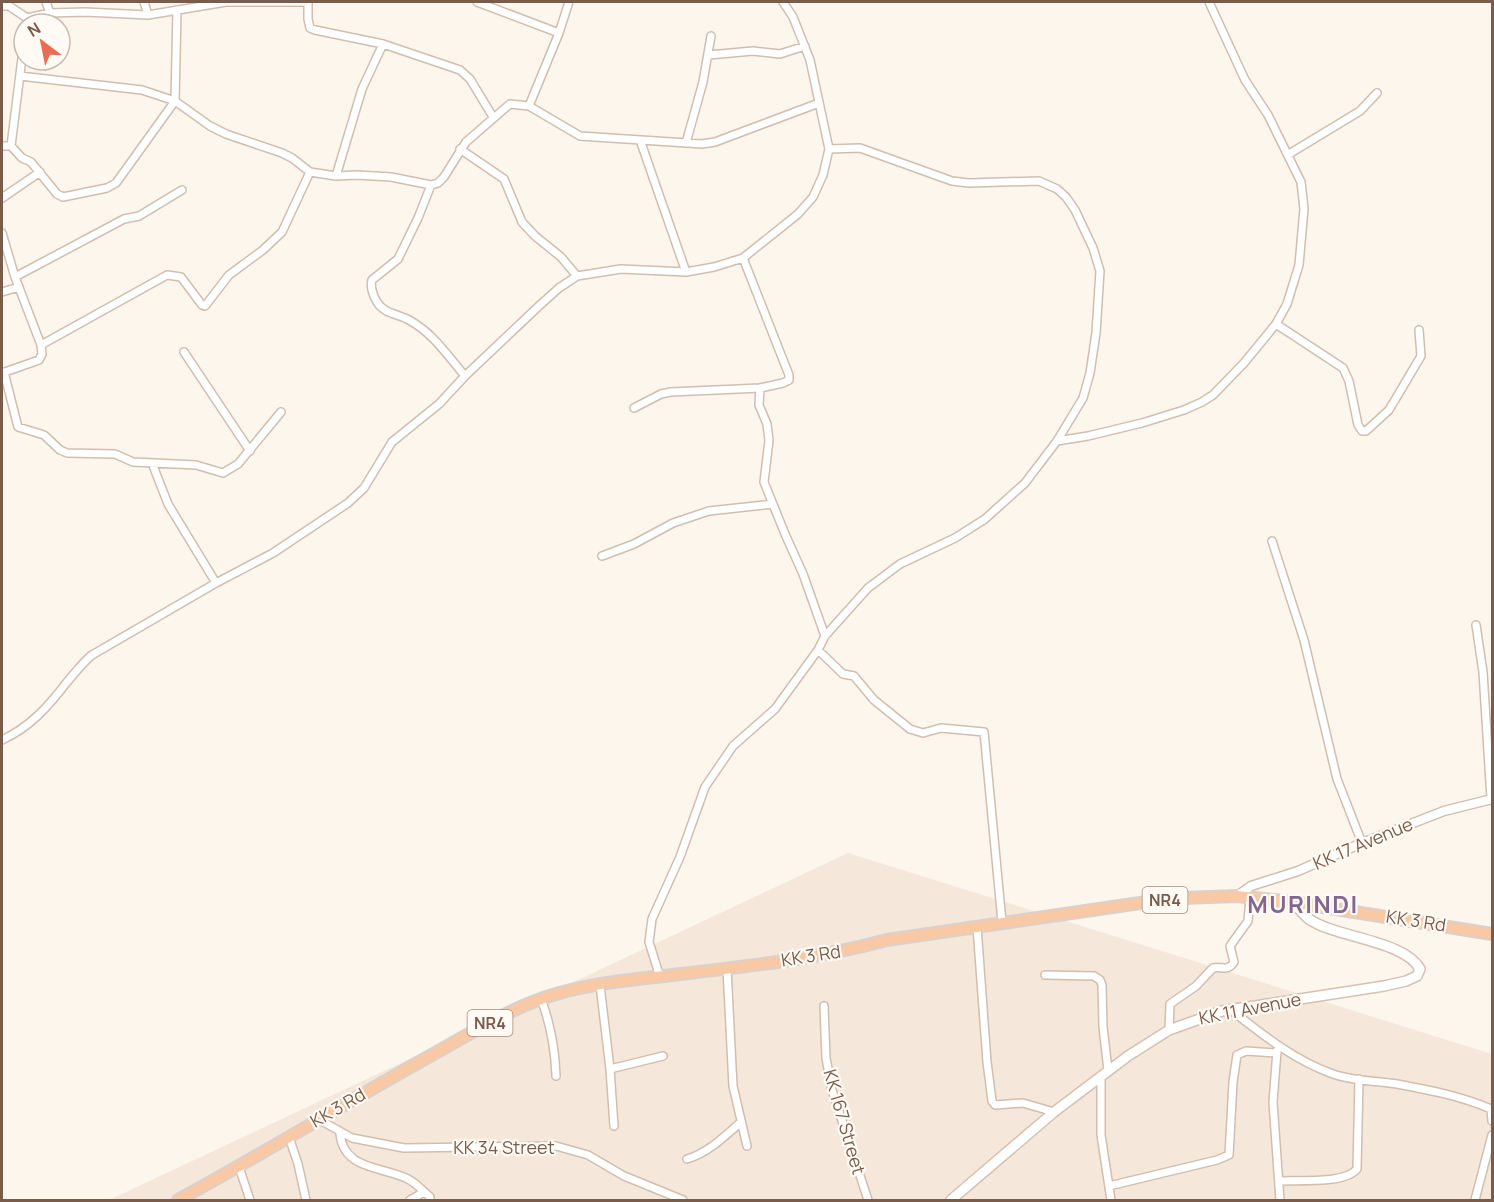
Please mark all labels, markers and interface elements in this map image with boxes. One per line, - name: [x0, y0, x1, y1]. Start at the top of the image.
- north arrow: [12, 12, 72, 72]
- text: N: [23, 17, 45, 42]
- street label: KK 17 Avenue: [1309, 811, 1416, 875]
- road number: NR4: [1142, 887, 1188, 913]
- district label: MURINDI: [1247, 887, 1359, 920]
- street label: KK 3 Rd: [1385, 903, 1448, 937]
- street label: KK 3 Rd: [779, 938, 842, 972]
- street label: KK 11 Avenue: [1197, 986, 1303, 1030]
- road number: NR4: [468, 1010, 512, 1036]
- street label: KK 167 Street: [818, 1066, 871, 1177]
- street label: KK 3 Rd: [305, 1082, 370, 1133]
- street label: KK 34 Street: [453, 1135, 555, 1159]

